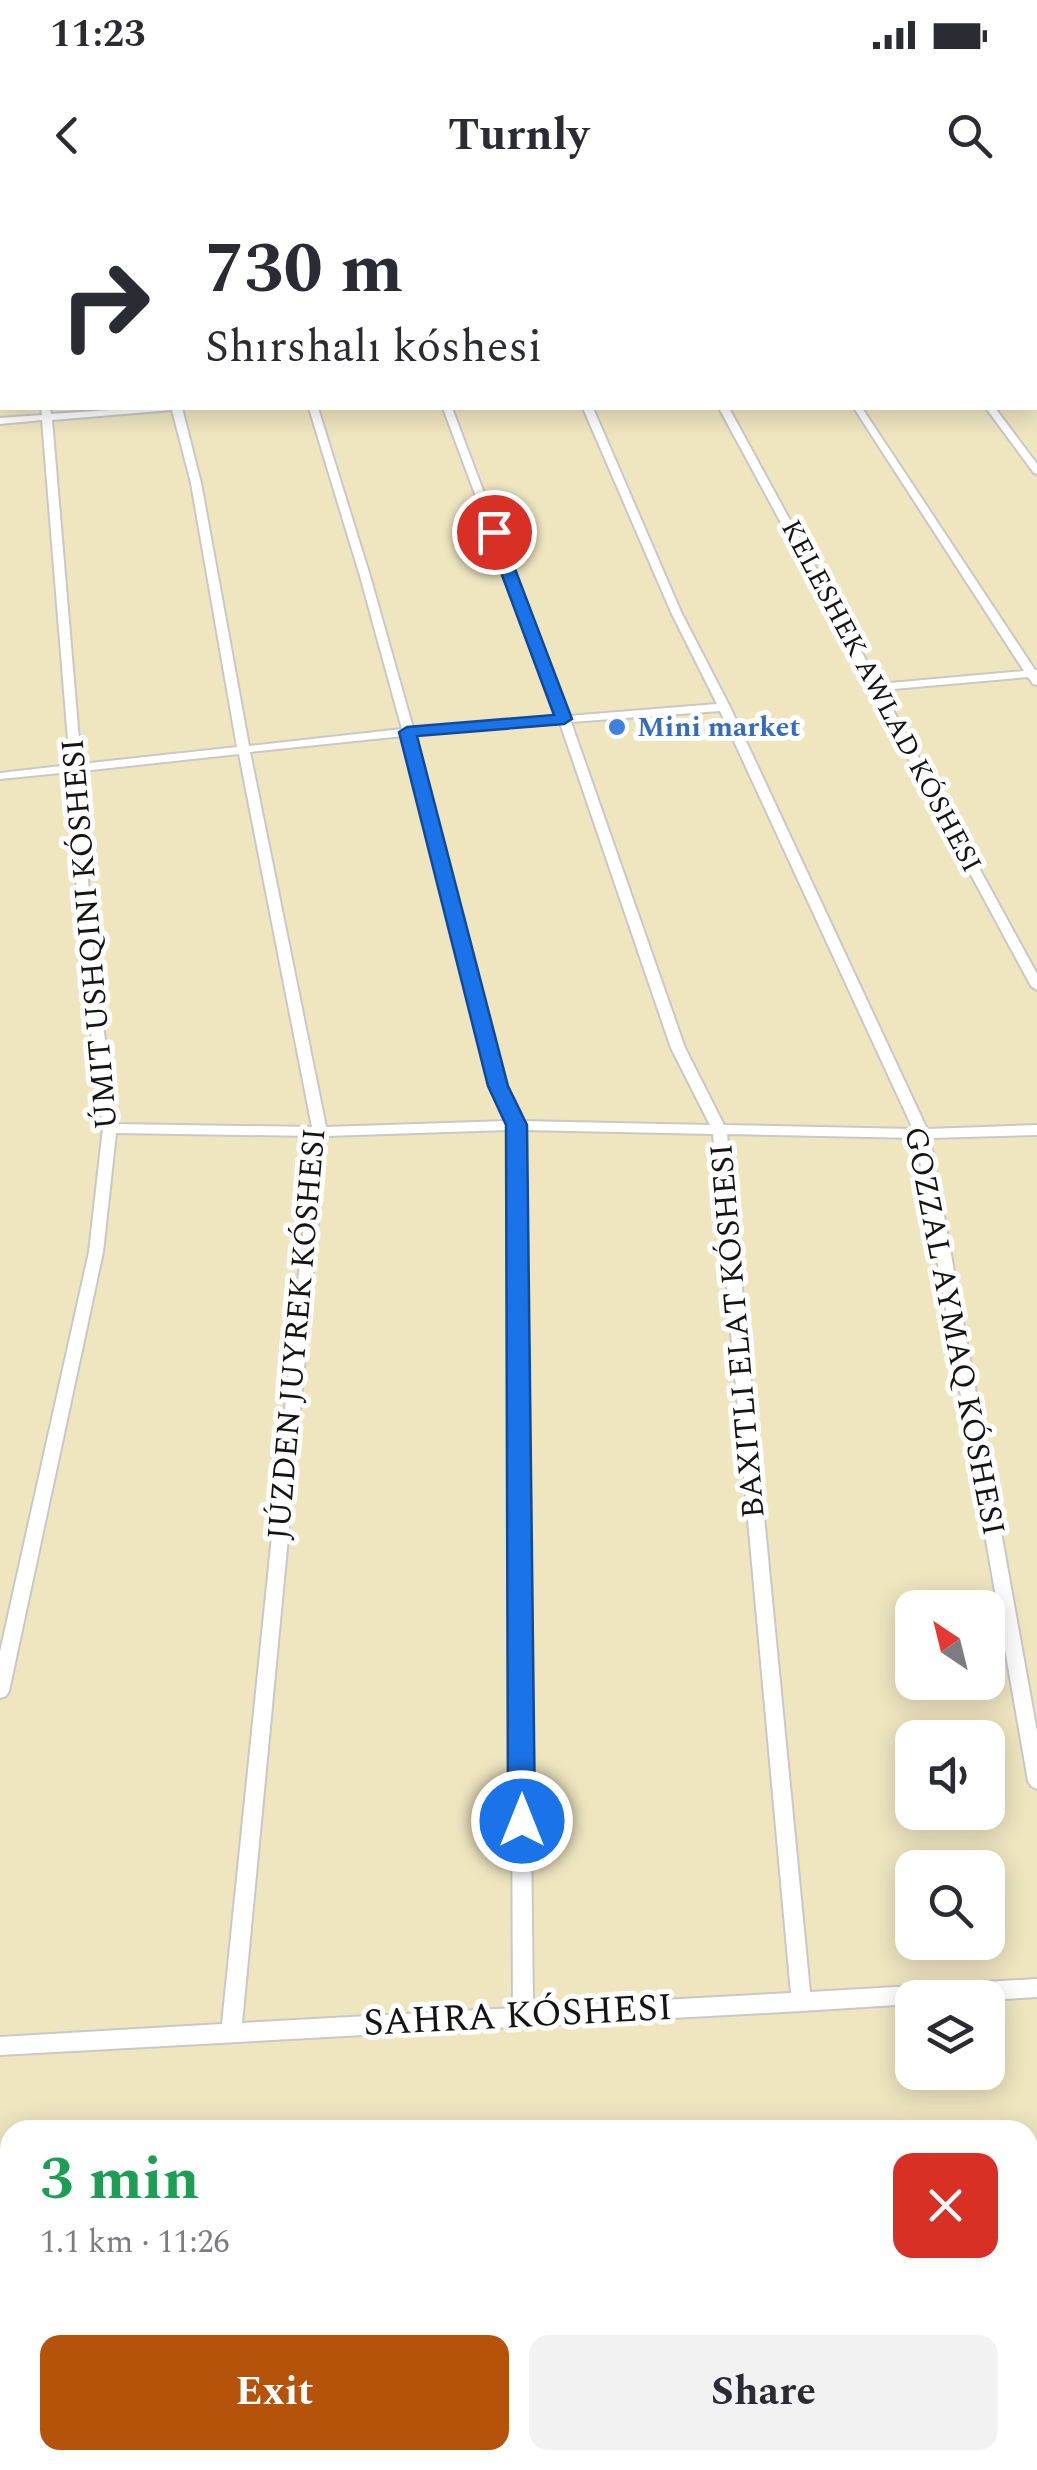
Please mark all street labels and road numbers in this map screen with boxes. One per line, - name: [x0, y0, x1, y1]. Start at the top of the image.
- street label: KELESHEK AWLAD KÓSHESI: [769, 512, 993, 880]
- street label: ÚMIT USHQINI KÓSHESI: [48, 736, 132, 1132]
- street label: GOZZAL AYMAQ KÓSHESI: [890, 1122, 1018, 1540]
- street label: JÚZDEN JUYREK KÓSHESI: [255, 1126, 339, 1542]
- street label: BAXITLI ELAT KÓSHESI: [697, 1142, 779, 1520]
- street label: SAHRA KÓSHESI: [362, 1979, 674, 2053]

